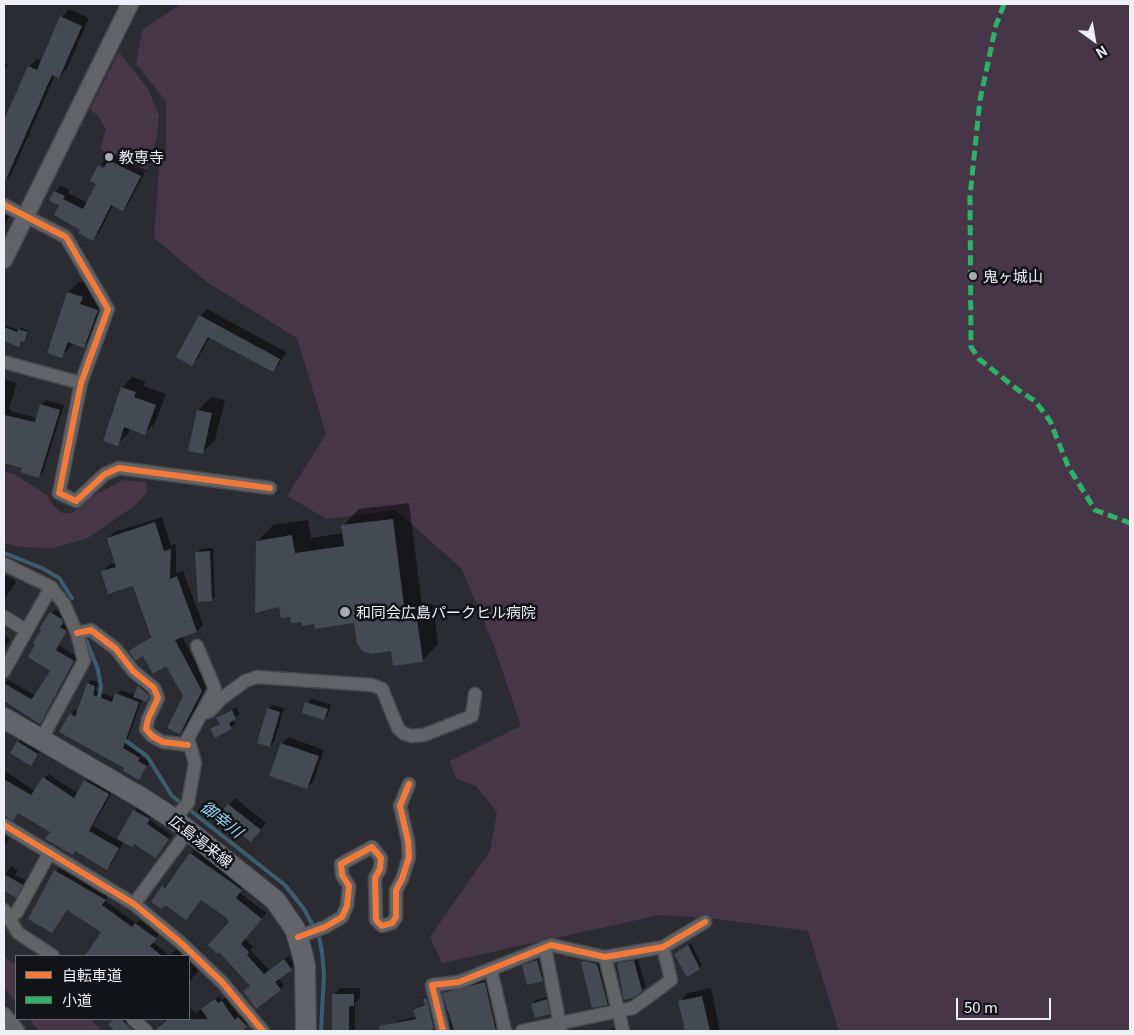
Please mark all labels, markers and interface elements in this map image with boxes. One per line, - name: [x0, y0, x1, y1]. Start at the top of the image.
- north arrow: [1069, 15, 1119, 65]
- text: N: [1092, 41, 1112, 64]
- place label: 教専寺: [119, 148, 164, 166]
- marker: 教専寺: [103, 151, 115, 163]
- place label: 鬼ヶ城山: [983, 267, 1043, 285]
- marker: 鬼ヶ城山: [967, 270, 979, 282]
- place label: 和同会広島パークヒル病院: [356, 603, 536, 621]
- marker: 和同会広島パークヒル病院: [338, 605, 352, 619]
- water label: 御幸川: [197, 797, 247, 841]
- street label: 広島湯来線: [166, 811, 236, 871]
- legend: [15, 955, 190, 1020]
- text: 自転車道: [62, 964, 122, 985]
- scale bar: [959, 988, 1054, 1020]
- text: 小道: [62, 989, 92, 1010]
- text: 50 m: [964, 996, 998, 1017]

